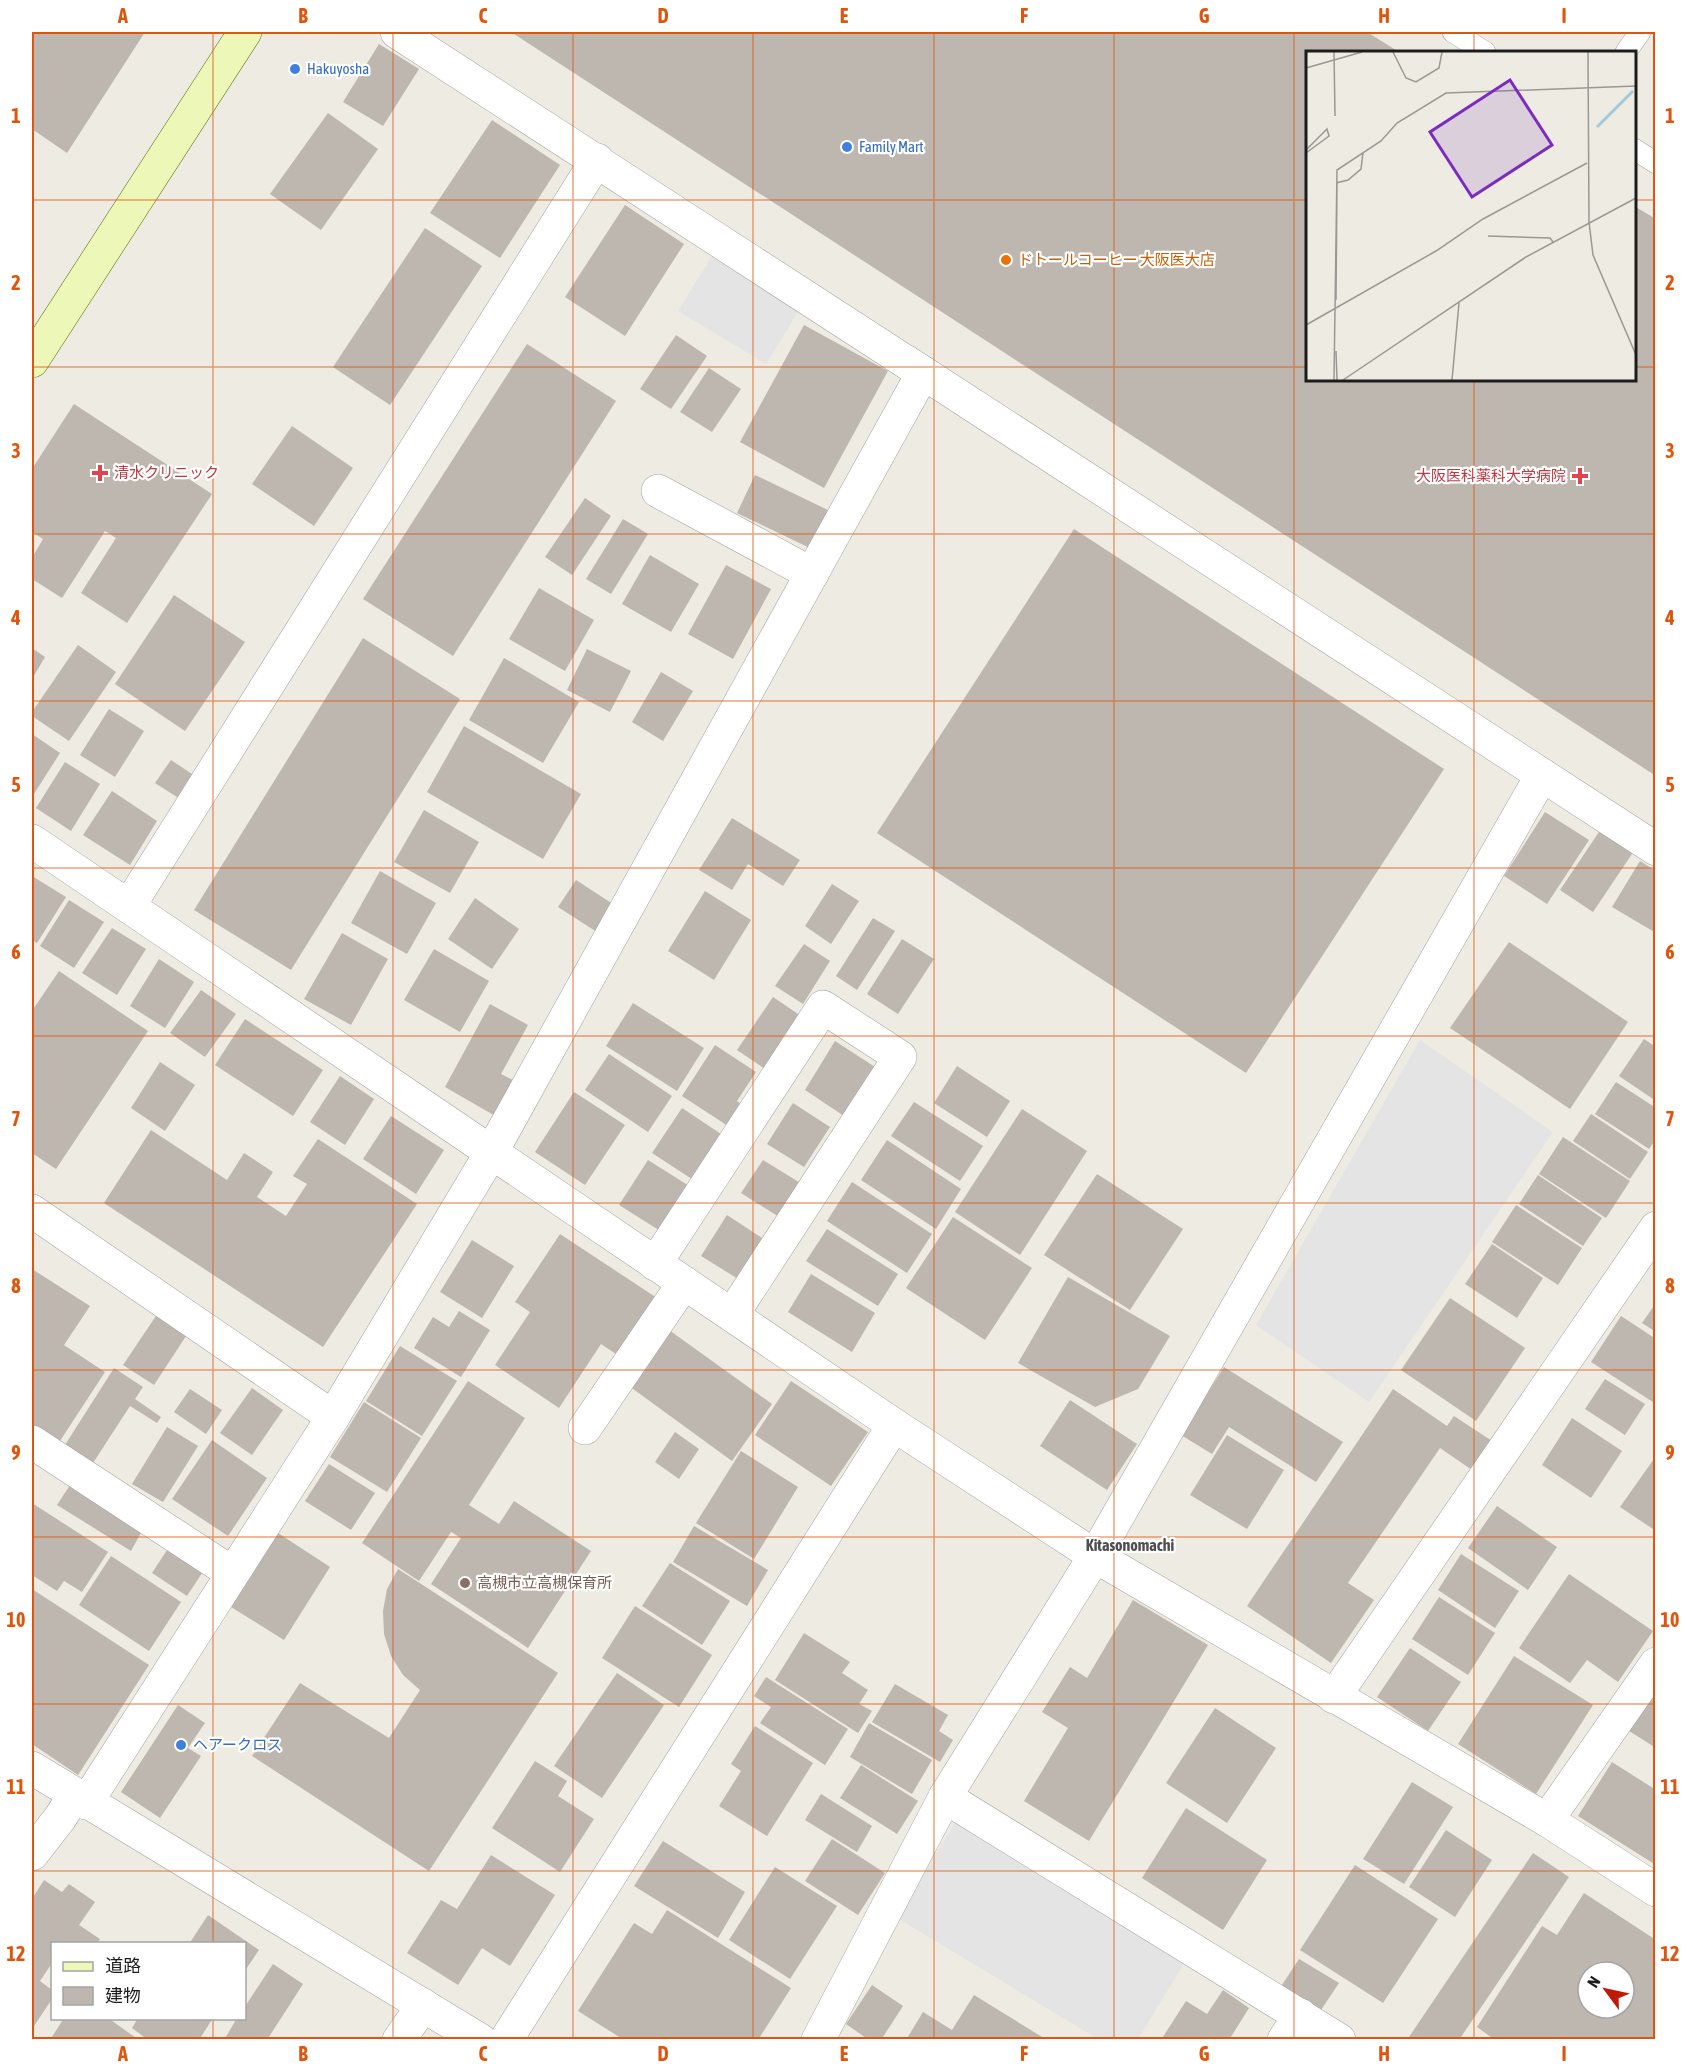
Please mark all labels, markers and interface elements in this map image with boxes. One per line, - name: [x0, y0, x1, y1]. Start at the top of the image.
- text: A: [117, 4, 128, 27]
- text: B: [298, 4, 308, 27]
- text: C: [479, 4, 488, 27]
- text: D: [657, 4, 669, 27]
- text: E: [840, 4, 849, 27]
- text: F: [1020, 4, 1028, 27]
- text: G: [1199, 4, 1210, 27]
- text: H: [1378, 4, 1390, 27]
- text: I: [1561, 4, 1567, 27]
- inset map: [1306, 51, 1636, 381]
- place label: Hakuyosha: [307, 60, 369, 77]
- marker: Hakuyosha: [288, 62, 302, 76]
- text: 1: [11, 104, 21, 127]
- text: 1: [1665, 104, 1675, 127]
- place label: Family Mart: [859, 138, 924, 155]
- marker: Family Mart: [840, 140, 854, 154]
- place label: ドトールコーヒー 大阪医大店: [1018, 251, 1215, 268]
- marker: ドトールコーヒー 大阪医大店: [999, 253, 1013, 267]
- text: 2: [11, 271, 21, 294]
- text: 2: [1665, 271, 1675, 294]
- text: 3: [11, 439, 21, 462]
- text: 3: [1665, 439, 1675, 462]
- marker: 清水クリニック: [91, 464, 109, 482]
- place label: 清水クリニック: [114, 464, 219, 481]
- place label: 大阪医科薬科大学病院: [1416, 467, 1566, 484]
- marker: 大阪医科薬科大学病院: [1571, 467, 1589, 485]
- text: 4: [10, 606, 21, 629]
- text: 4: [1664, 606, 1675, 629]
- text: 5: [11, 773, 21, 796]
- text: 5: [1665, 773, 1675, 796]
- text: 6: [11, 940, 21, 963]
- text: 6: [1665, 940, 1675, 963]
- text: 7: [11, 1107, 21, 1130]
- text: 7: [1665, 1107, 1675, 1130]
- text: 8: [11, 1274, 21, 1297]
- text: 8: [1665, 1274, 1675, 1297]
- text: 9: [11, 1441, 21, 1464]
- text: 9: [1665, 1441, 1675, 1464]
- district label: Kitasonomachi: [1086, 1536, 1174, 1554]
- place label: 高槻市立高槻保育所: [477, 1574, 612, 1591]
- marker: 高槻市立高槻保育所: [458, 1576, 472, 1590]
- text: 10: [7, 1608, 25, 1631]
- text: 10: [1661, 1608, 1679, 1631]
- place label: ヘアークロス: [193, 1736, 282, 1753]
- marker: ヘアークロス: [174, 1738, 188, 1752]
- text: 11: [7, 1775, 25, 1798]
- text: 11: [1661, 1775, 1679, 1798]
- text: 12: [7, 1942, 25, 1965]
- legend: [51, 1942, 246, 2020]
- text: 12: [1661, 1942, 1679, 1965]
- text: 道路: [105, 1955, 141, 1976]
- north arrow: [1576, 1960, 1636, 2020]
- text: N: [1583, 1973, 1604, 1991]
- text: 建物: [105, 1985, 141, 2006]
- text: A: [117, 2042, 128, 2065]
- text: B: [298, 2042, 308, 2065]
- text: C: [479, 2042, 488, 2065]
- text: D: [657, 2042, 669, 2065]
- text: E: [840, 2042, 849, 2065]
- text: F: [1020, 2042, 1028, 2065]
- text: G: [1199, 2042, 1210, 2065]
- text: H: [1378, 2042, 1390, 2065]
- text: I: [1561, 2042, 1567, 2065]

